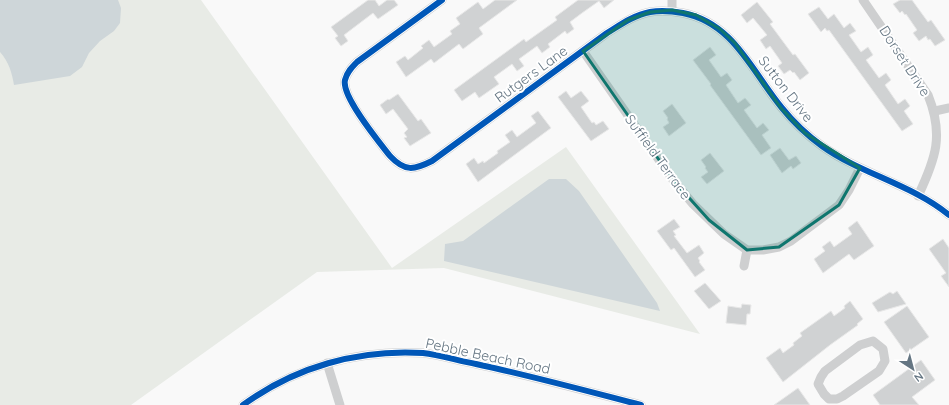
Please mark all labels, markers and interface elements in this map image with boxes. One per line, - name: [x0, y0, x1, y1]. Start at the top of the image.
- street label: Dorset Drive: [875, 22, 935, 100]
- street label: Rutgers Lane: [491, 41, 571, 107]
- street label: Sutton Drive: [754, 52, 818, 126]
- street label: Suffield Terrace: [621, 111, 695, 203]
- street label: Pebble Beach Road: [424, 334, 552, 378]
- north arrow: [893, 349, 933, 389]
- text: N: [911, 369, 926, 385]

